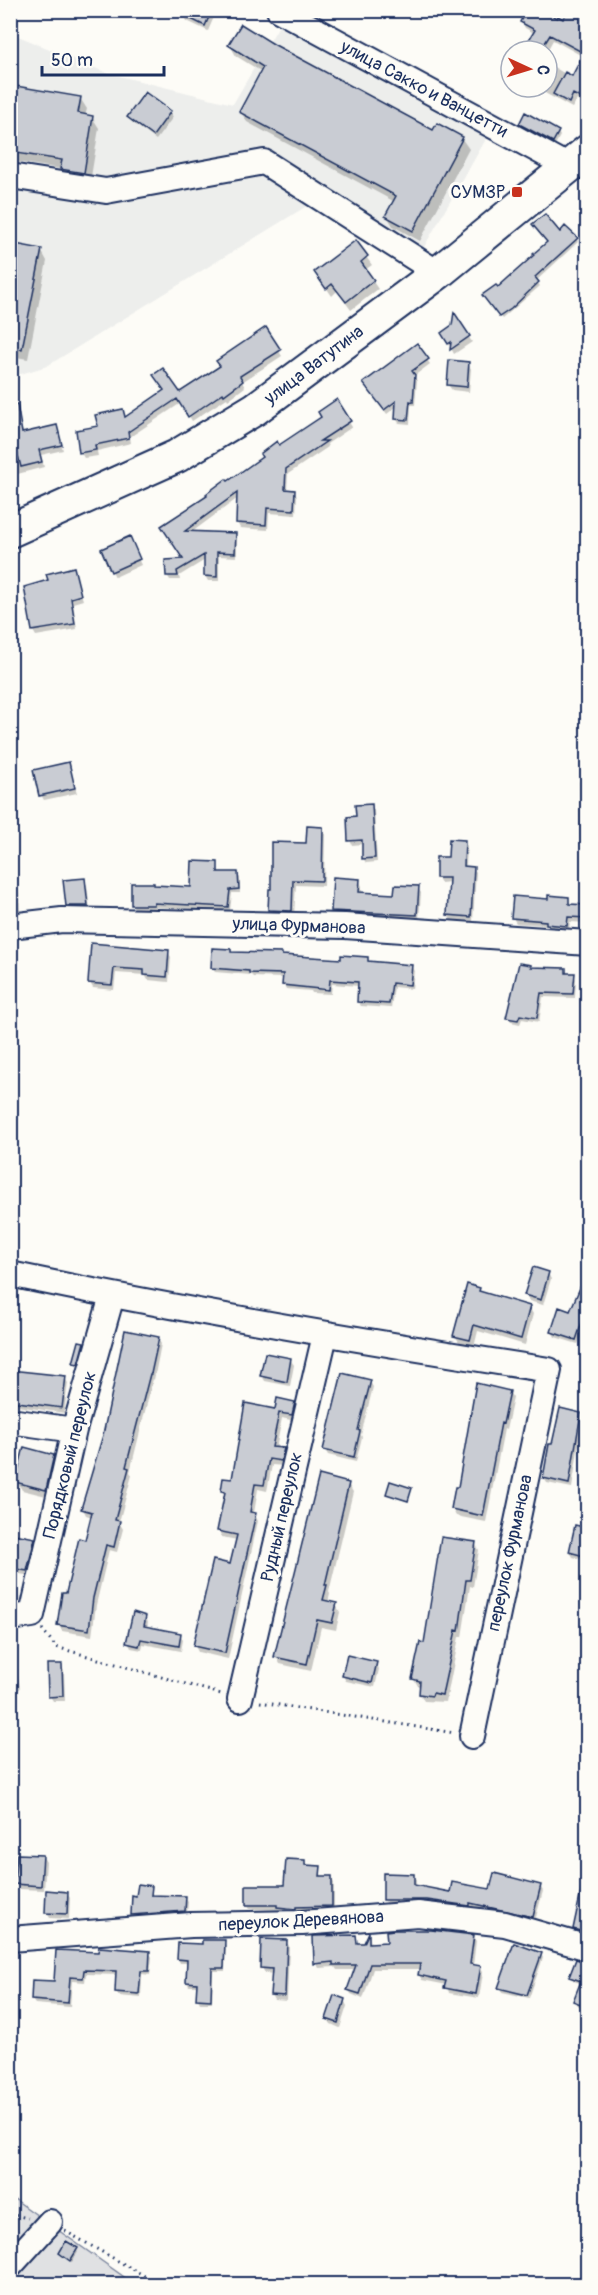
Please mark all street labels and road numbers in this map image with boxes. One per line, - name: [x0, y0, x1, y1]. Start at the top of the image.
- street label: улица Сакко и Ванцетти: [336, 35, 512, 143]
- street label: улица Ватутина: [259, 320, 368, 410]
- street label: улица Фурманова: [231, 912, 366, 940]
- street label: Порядковый переулок: [38, 1369, 102, 1541]
- street label: Рудный переулок: [256, 1450, 308, 1584]
- street label: переулок Фурманова: [482, 1472, 538, 1634]
- street label: переулок Деревянова: [218, 1905, 384, 1937]

